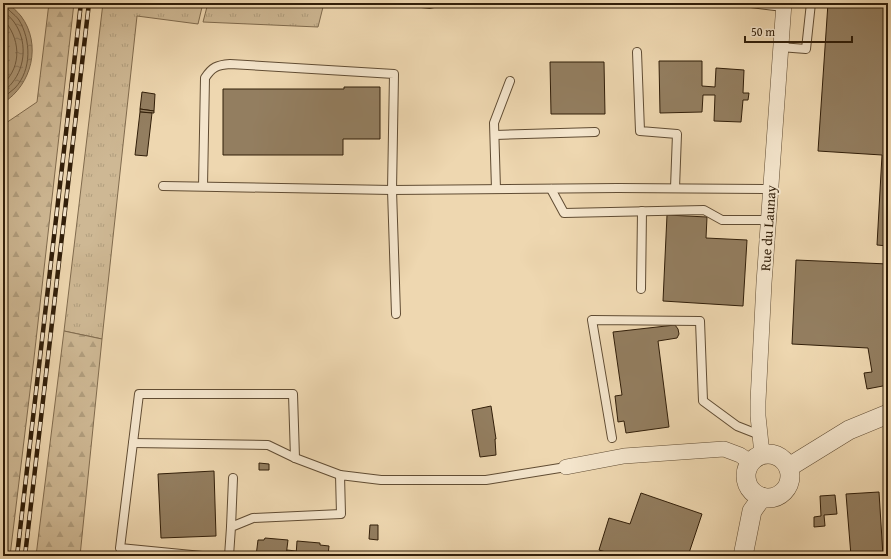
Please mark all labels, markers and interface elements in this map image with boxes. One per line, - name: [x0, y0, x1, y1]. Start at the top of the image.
- scale bar: [745, 18, 852, 44]
- text: 50 m: [751, 23, 775, 40]
- street label: Rue du Launay: [755, 184, 781, 272]

